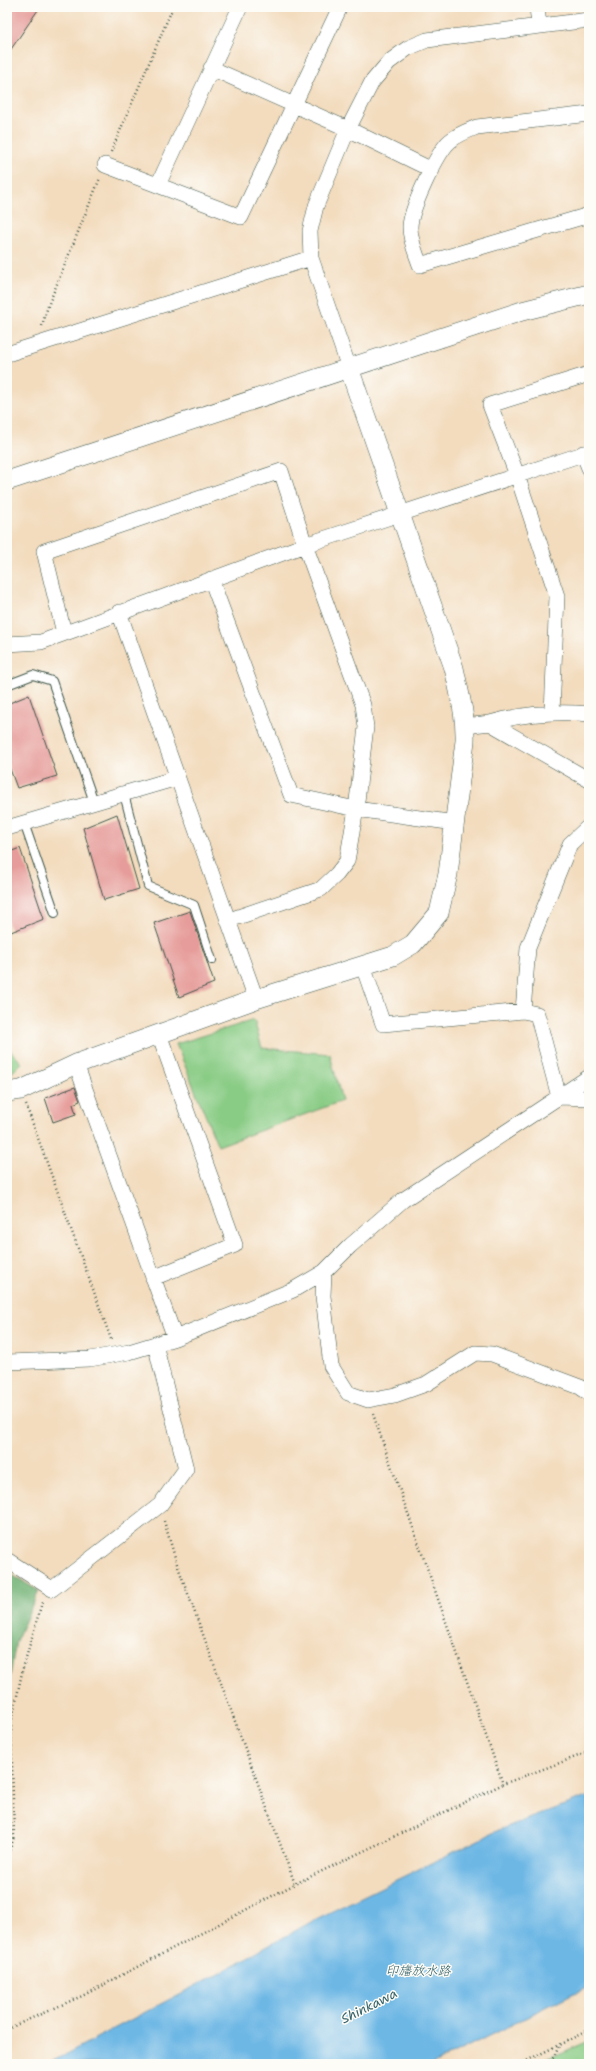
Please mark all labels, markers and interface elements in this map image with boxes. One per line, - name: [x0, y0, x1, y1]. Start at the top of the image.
- water label: 印旛放水路: [385, 1962, 451, 1979]
- water label: Shinkawa: [338, 1985, 400, 2027]

